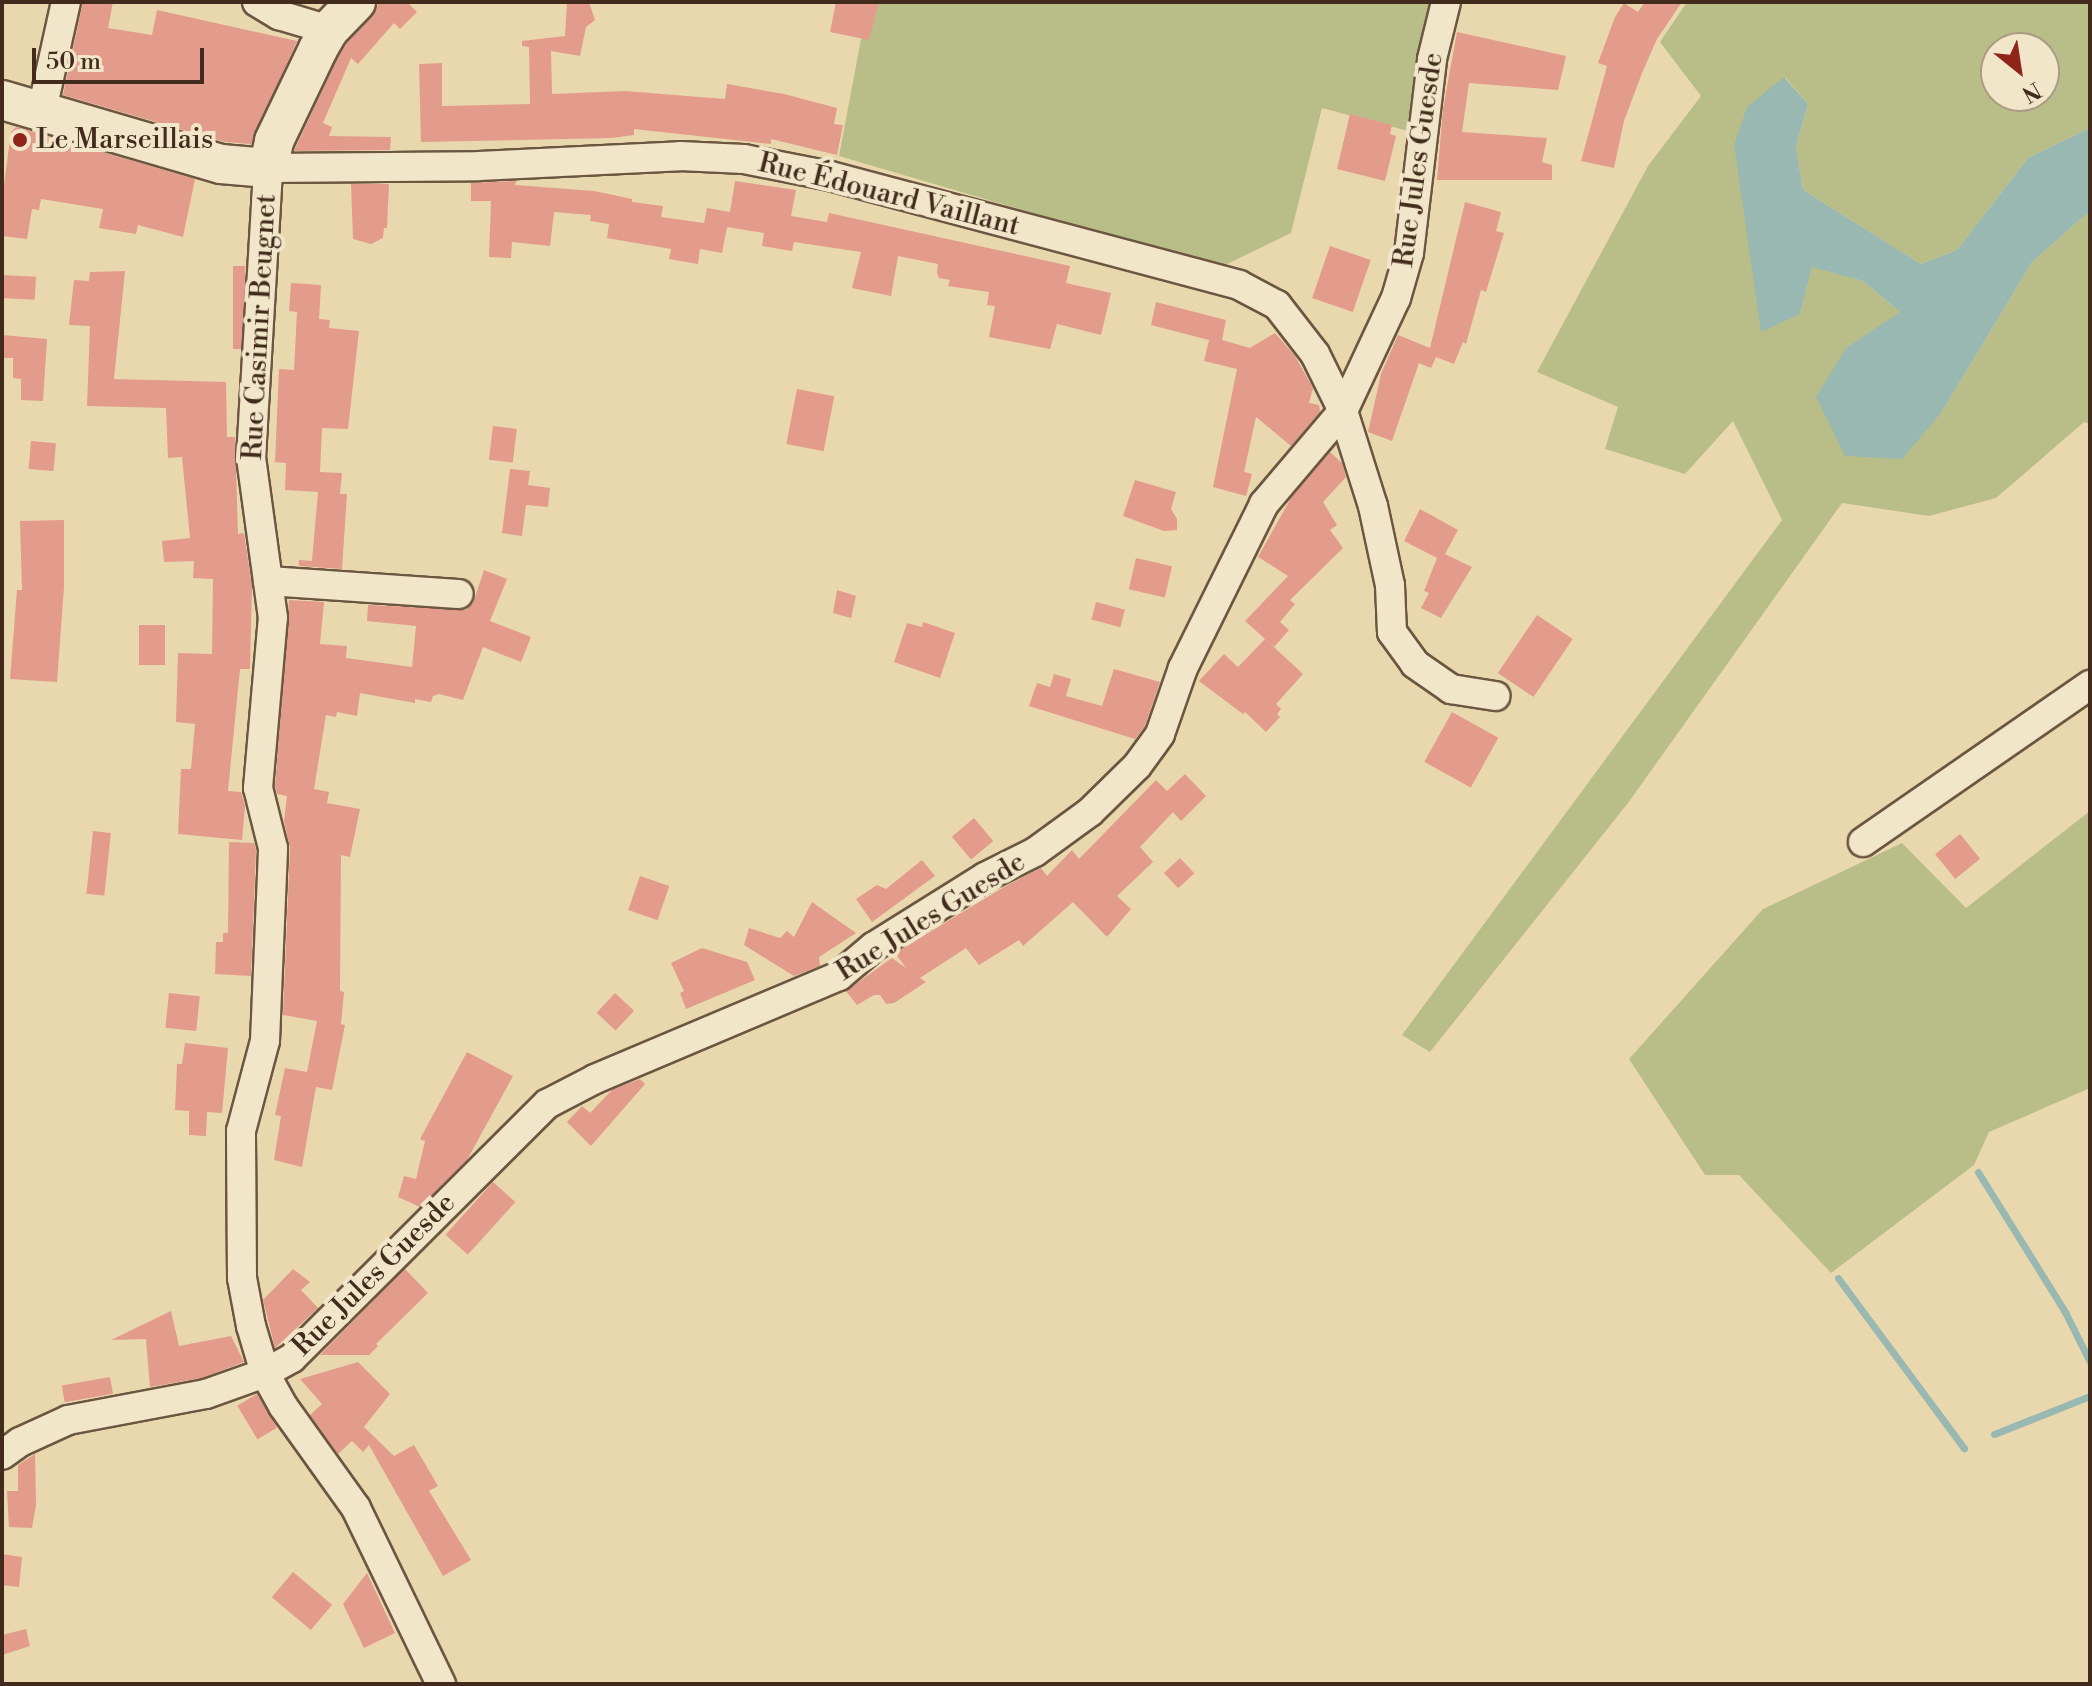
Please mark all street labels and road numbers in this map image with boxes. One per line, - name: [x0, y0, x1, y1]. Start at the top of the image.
- street label: Rue Jules Guesde: [1387, 50, 1451, 270]
- street label: Rue Édouard Vaillant: [755, 146, 1023, 244]
- street label: Rue Casimir Beugnet: [236, 193, 284, 461]
- street label: Rue Jules Guesde: [830, 845, 1032, 989]
- street label: Rue Jules Guesde: [286, 1187, 462, 1363]

